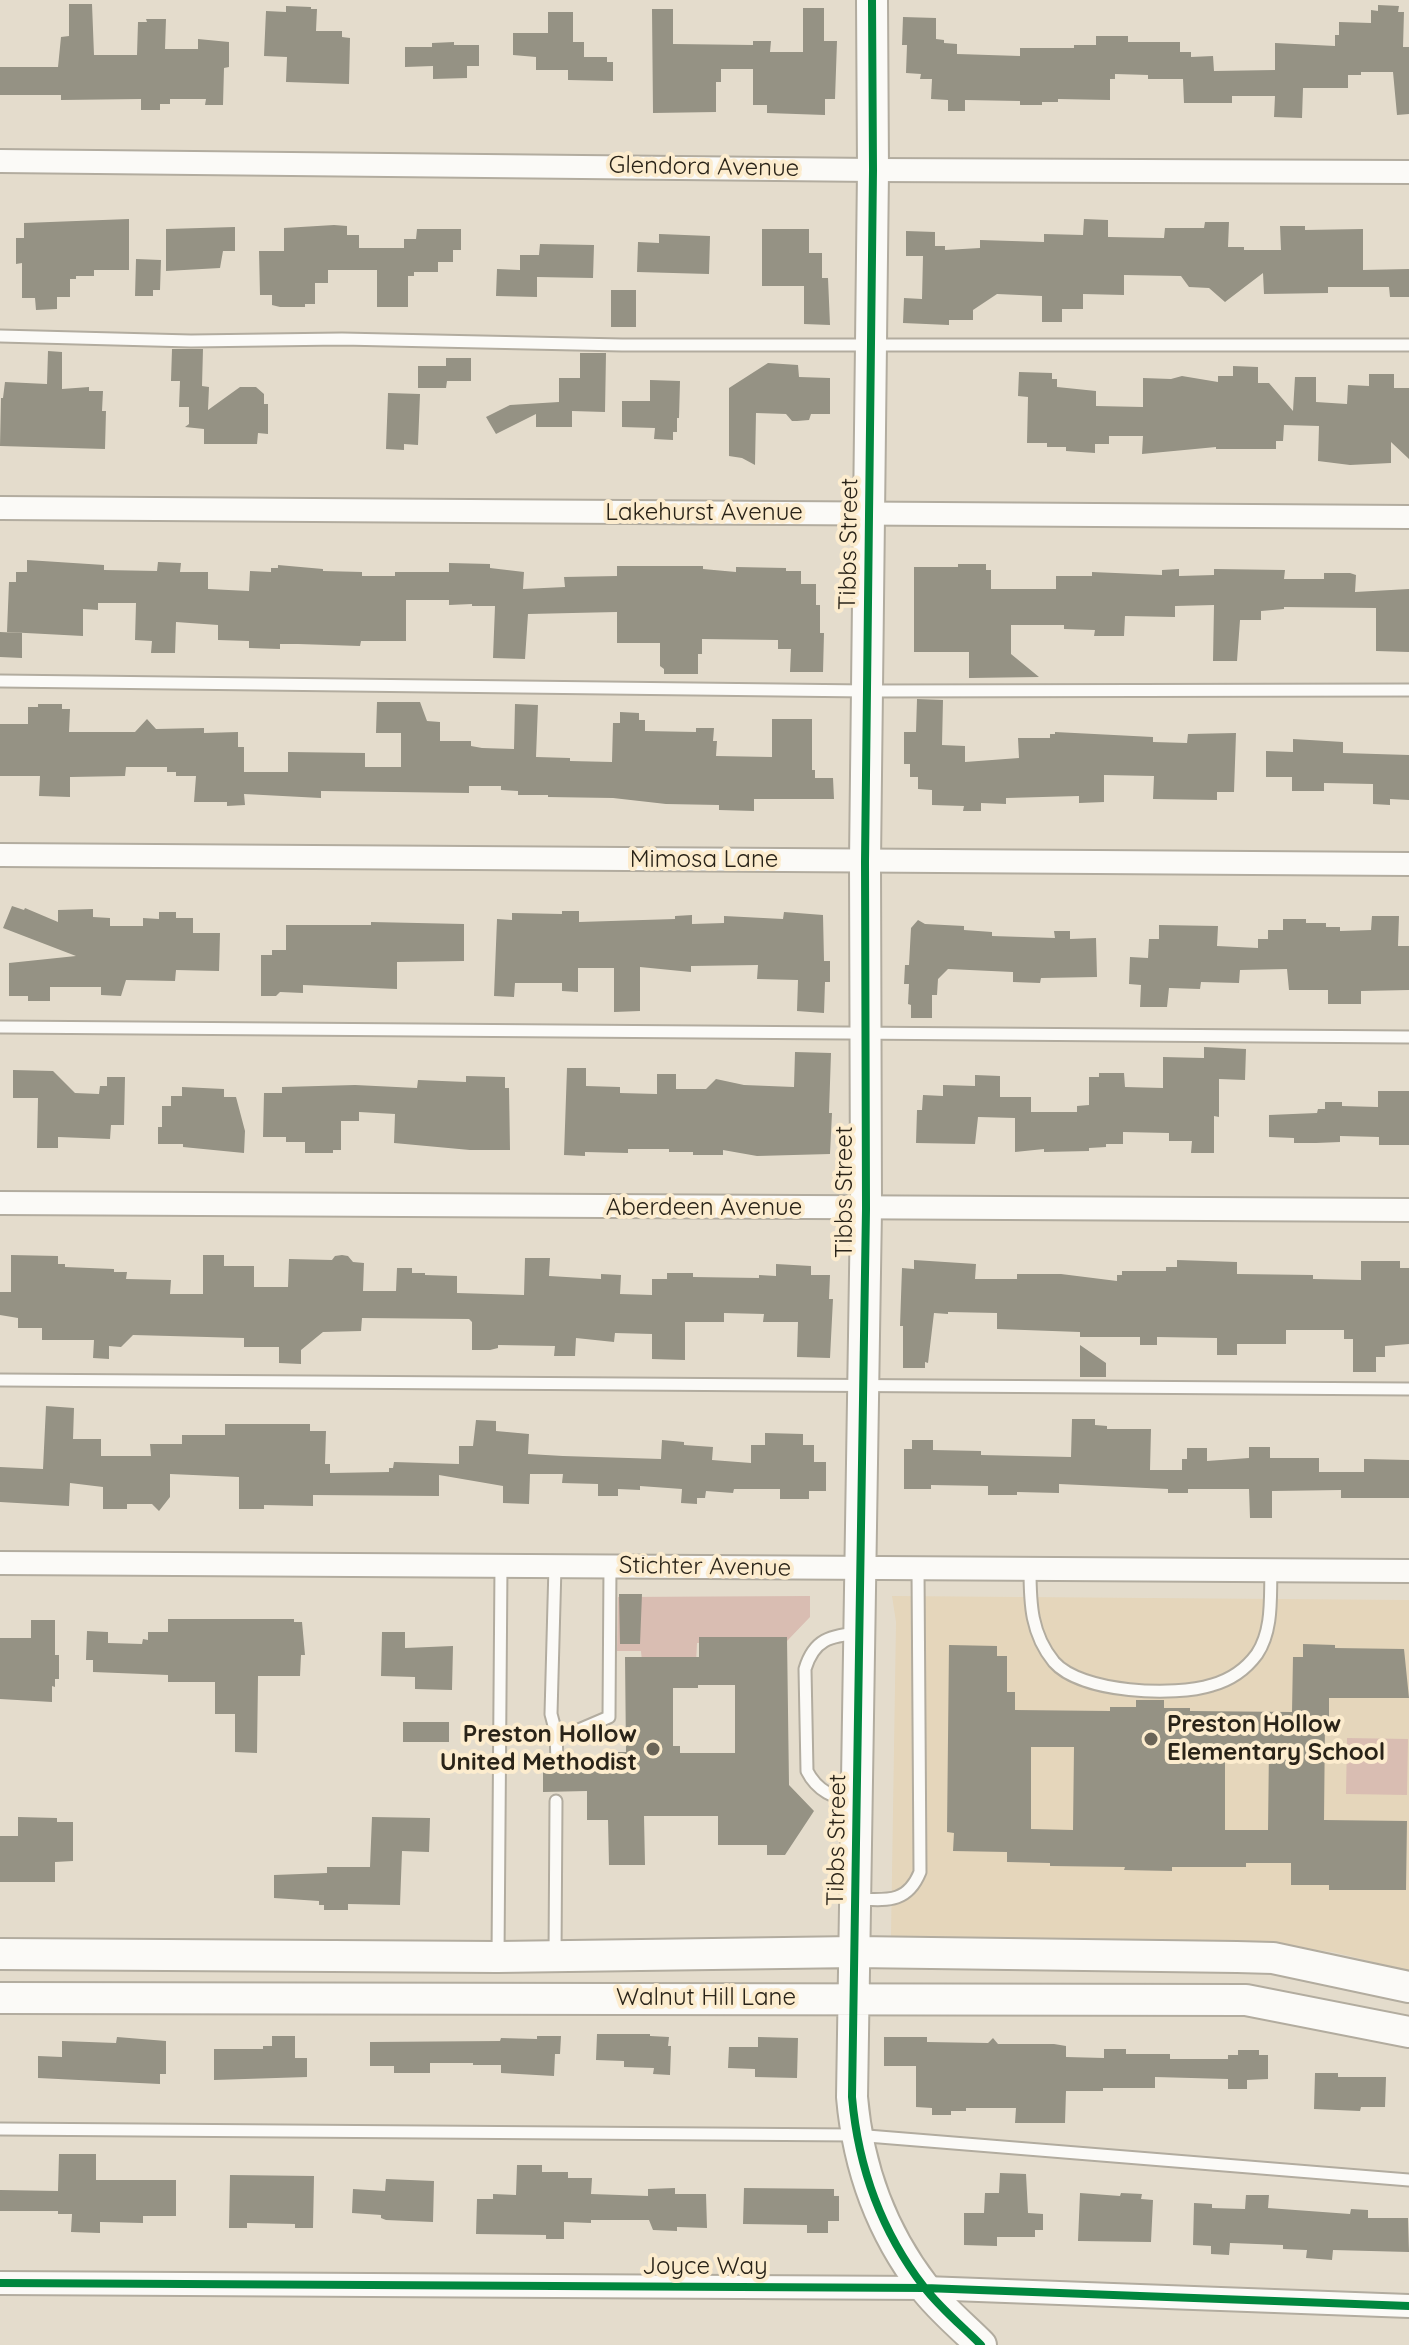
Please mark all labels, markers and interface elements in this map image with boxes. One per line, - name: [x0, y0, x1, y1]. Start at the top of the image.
- street label: Glendora Avenue: [608, 151, 800, 183]
- street label: Tibbs Street: [833, 478, 865, 610]
- street label: Lakehurst Avenue: [605, 499, 803, 527]
- street label: Mimosa Lane: [630, 846, 778, 874]
- street label: Tibbs Street: [831, 1126, 859, 1258]
- street label: Aberdeen Avenue: [606, 1194, 802, 1222]
- street label: Stichter Avenue: [619, 1551, 791, 1583]
- place label: Preston Hollow Elementary School: [1167, 1711, 1385, 1767]
- place label: Preston Hollow United Methodist: [440, 1721, 637, 1777]
- marker: Preston Hollow Elementary School: [1142, 1730, 1160, 1748]
- marker: Preston Hollow United Methodist: [644, 1740, 662, 1758]
- street label: Tibbs Street: [821, 1774, 853, 1906]
- street label: Walnut Hill Lane: [616, 1984, 796, 2012]
- street label: Joyce Way: [642, 2253, 768, 2281]

